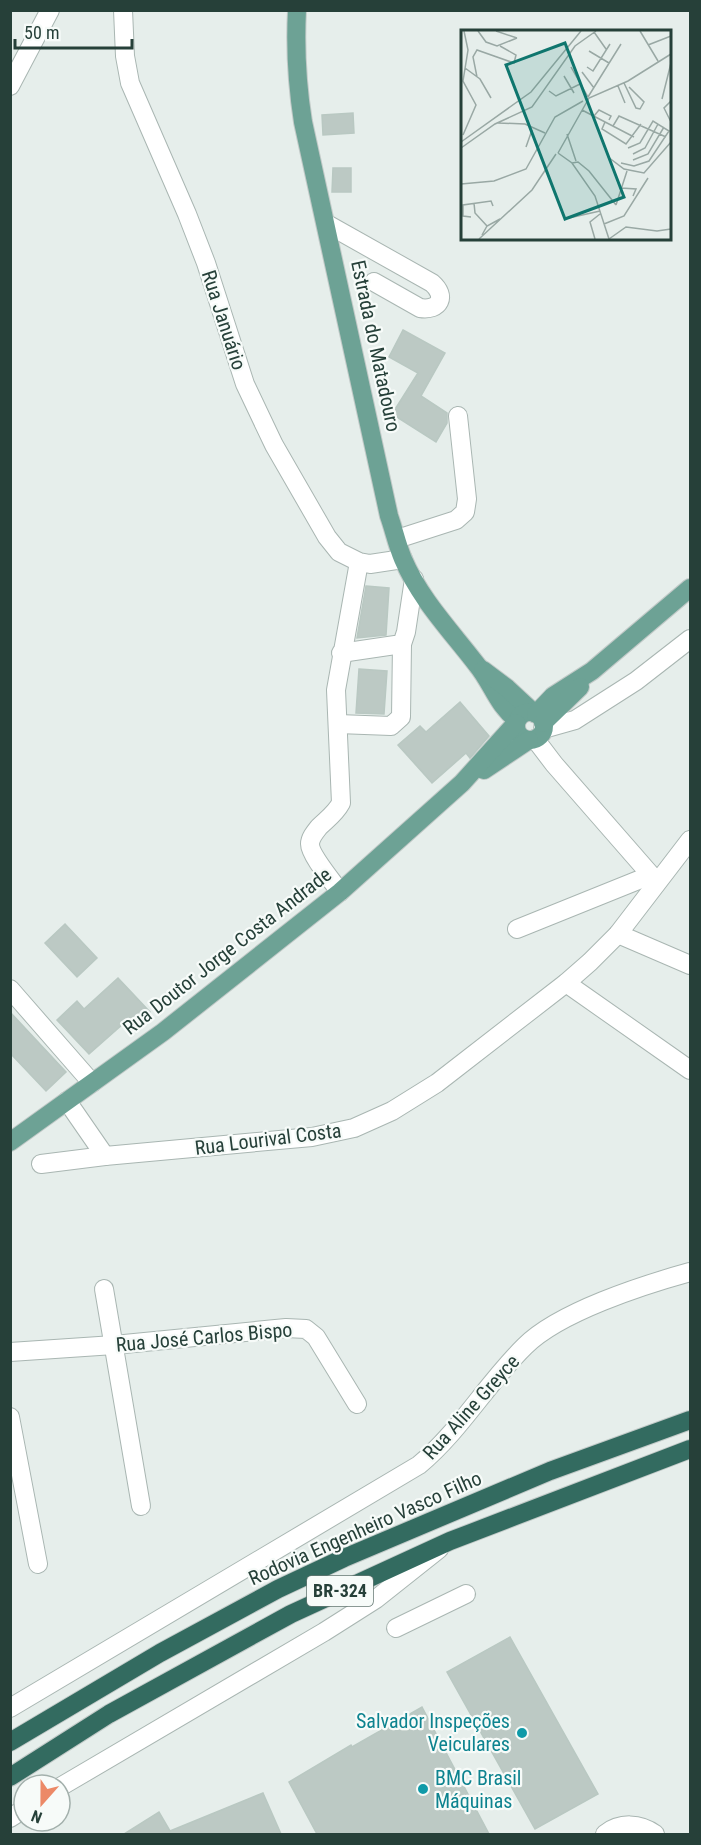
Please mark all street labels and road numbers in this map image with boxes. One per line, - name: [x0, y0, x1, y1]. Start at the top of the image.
- street label: Estrada do Matadouro: [346, 258, 406, 434]
- street label: Rua Januário: [197, 267, 251, 373]
- street label: Rua Doutor Jorge Costa Andrade: [118, 862, 336, 1040]
- street label: Rua Lourival Costa: [193, 1118, 343, 1160]
- street label: Rua José Carlos Bispo: [115, 1317, 293, 1357]
- street label: Rua Aline Greyce: [418, 1350, 524, 1464]
- street label: Rodovia Engenheiro Vasco Filho: [245, 1466, 485, 1590]
- road number: BR-324: [307, 1576, 373, 1606]

